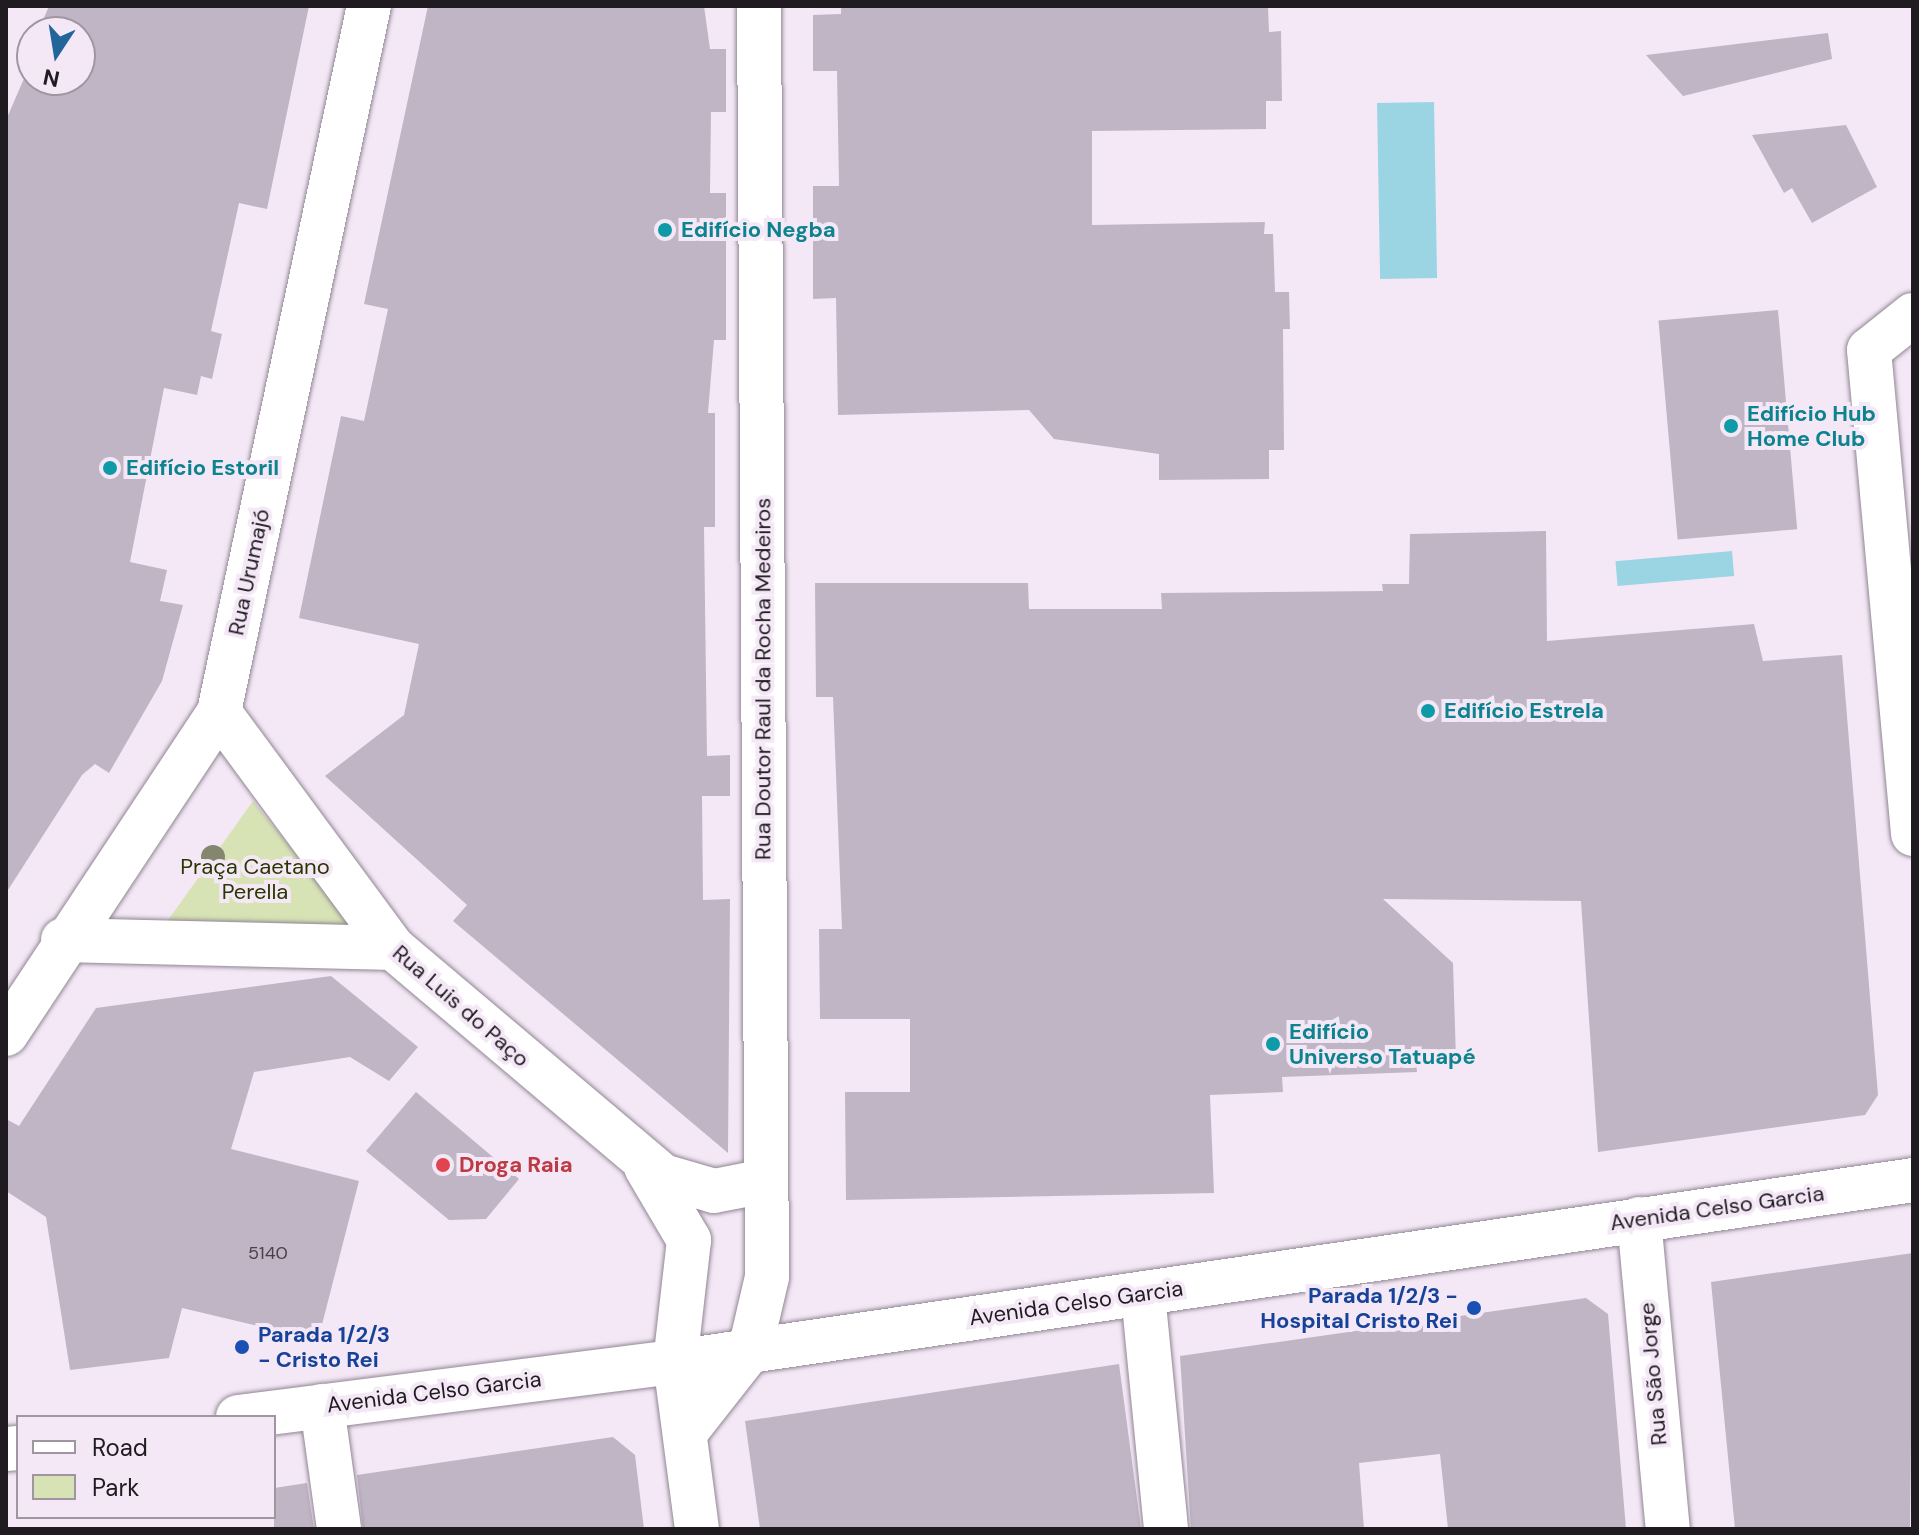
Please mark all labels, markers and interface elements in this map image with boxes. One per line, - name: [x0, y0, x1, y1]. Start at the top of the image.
- north arrow: [16, 16, 96, 96]
- text: N: [40, 62, 62, 94]
- place label: Edifício Negba: [681, 217, 836, 243]
- marker: Edifício Negba: [656, 221, 674, 239]
- place label: Edifício Hub Home Club: [1747, 400, 1876, 452]
- marker: Edifício Hub Home Club: [1722, 417, 1740, 435]
- place label: Edifício Estoril: [126, 455, 279, 481]
- marker: Edifício Estoril: [101, 459, 119, 477]
- street label: Rua Doutor Raul da Rocha Medeiros: [750, 498, 776, 860]
- street label: Rua Urumajó: [223, 506, 275, 638]
- place label: Edifício Estrela: [1444, 698, 1604, 724]
- marker: Edifício Estrela: [1419, 702, 1437, 720]
- park label: Praça Caetano Perella: [180, 853, 330, 904]
- street label: Rua Luis do Paço: [387, 939, 535, 1073]
- place label: Edifício Universo Tatuapé: [1289, 1018, 1476, 1070]
- marker: Edifício Universo Tatuapé: [1264, 1035, 1282, 1053]
- place label: Droga Raia: [459, 1152, 573, 1178]
- marker: Droga Raia: [434, 1156, 452, 1174]
- street label: Avenida Celso Garcia: [1608, 1180, 1826, 1236]
- house number: 5140: [248, 1242, 288, 1264]
- street label: Avenida Celso Garcia: [967, 1275, 1185, 1331]
- place label: Parada 1/2/3 - Hospital Cristo Rei: [1260, 1282, 1458, 1334]
- marker: Parada 1/2/3 - Hospital Cristo Rei: [1465, 1299, 1483, 1317]
- street label: Rua São Jorge: [1634, 1301, 1672, 1447]
- place label: Parada 1/2/3 - Cristo Rei: [258, 1321, 390, 1372]
- marker: Parada 1/2/3 - Cristo Rei: [233, 1338, 251, 1356]
- street label: Avenida Celso Garcia: [325, 1366, 543, 1418]
- legend: [16, 1415, 276, 1519]
- text: Road: [92, 1432, 148, 1463]
- text: Park: [92, 1472, 139, 1503]

